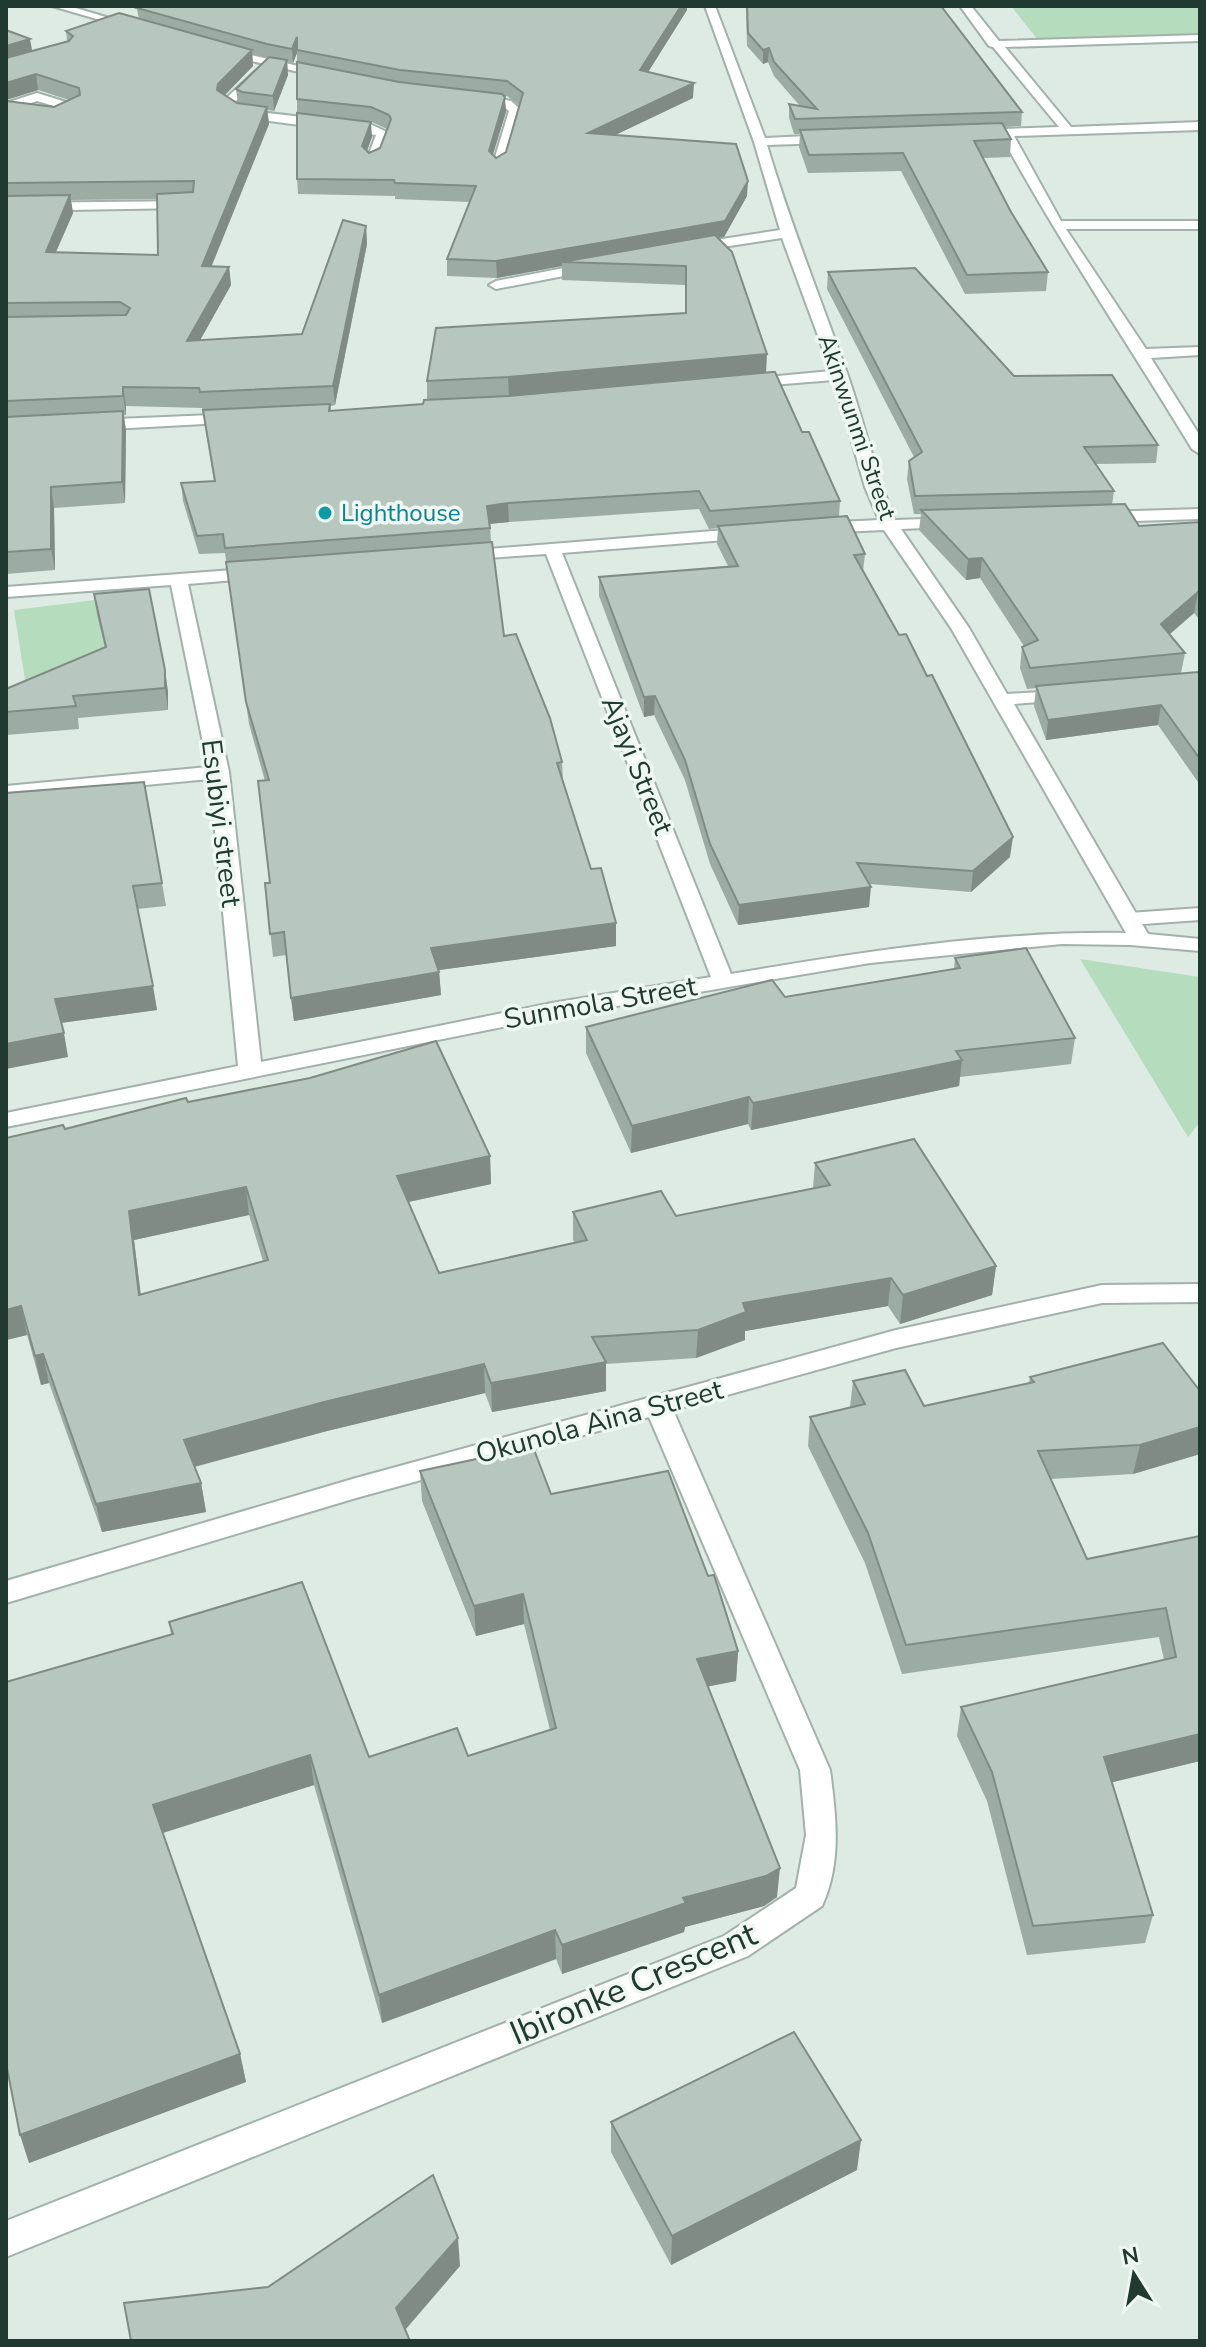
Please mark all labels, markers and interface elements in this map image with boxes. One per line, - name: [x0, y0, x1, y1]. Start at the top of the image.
- street label: Akinwunmi Street: [810, 330, 904, 524]
- place label: Lighthouse: [341, 497, 460, 529]
- marker: Lighthouse: [316, 504, 334, 522]
- street label: Ajayi Street: [592, 690, 682, 840]
- street label: Esubiyi street: [192, 737, 250, 909]
- street label: Sunmola Street: [501, 967, 700, 1039]
- street label: Okunola Aina Street: [472, 1371, 727, 1473]
- street label: Ibironke Crescent: [503, 1911, 765, 2057]
- north arrow: [1094, 2235, 1174, 2315]
- text: N: [1119, 2240, 1141, 2273]

